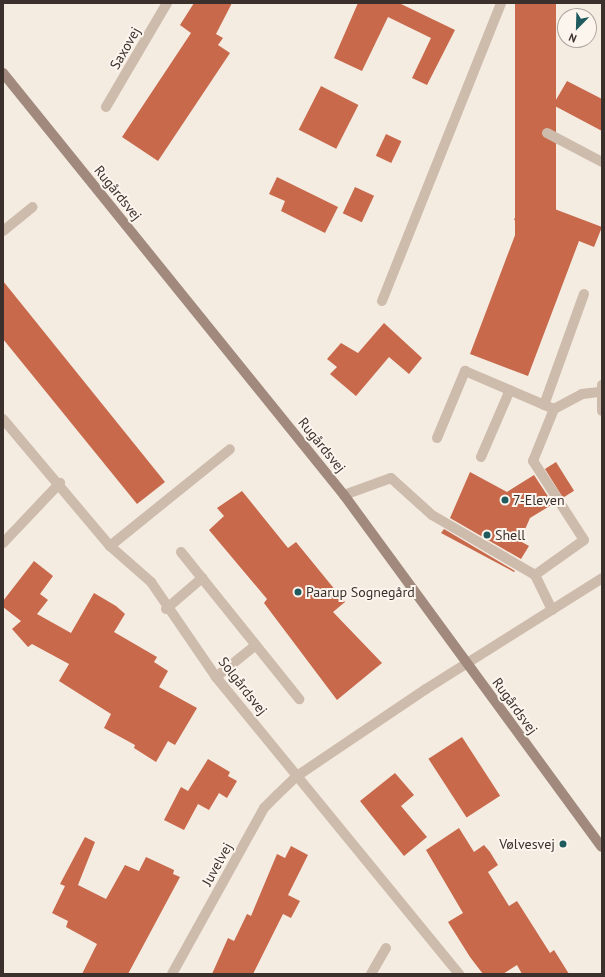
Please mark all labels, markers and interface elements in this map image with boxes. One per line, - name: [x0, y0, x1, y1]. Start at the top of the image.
- north arrow: [557, 8, 597, 48]
- street label: Saxovej: [106, 24, 144, 72]
- text: N: [567, 30, 579, 46]
- street label: Rugårdsvej: [91, 162, 145, 224]
- street label: Rugårdsvej: [295, 414, 349, 476]
- place label: 7-Eleven: [513, 492, 565, 508]
- marker: 7-Eleven: [500, 495, 510, 505]
- place label: Shell: [495, 527, 525, 543]
- marker: Shell: [482, 530, 492, 540]
- place label: Paarup Sognegård: [306, 584, 415, 600]
- marker: Paarup Sognegård: [293, 587, 303, 597]
- street label: Solgårdsvej: [215, 654, 271, 718]
- street label: Rugårdsvej: [489, 674, 541, 738]
- place label: Vølvesvej: [499, 836, 555, 852]
- street label: Juvelvej: [198, 839, 236, 889]
- marker: Vølvesvej: [558, 839, 568, 849]

